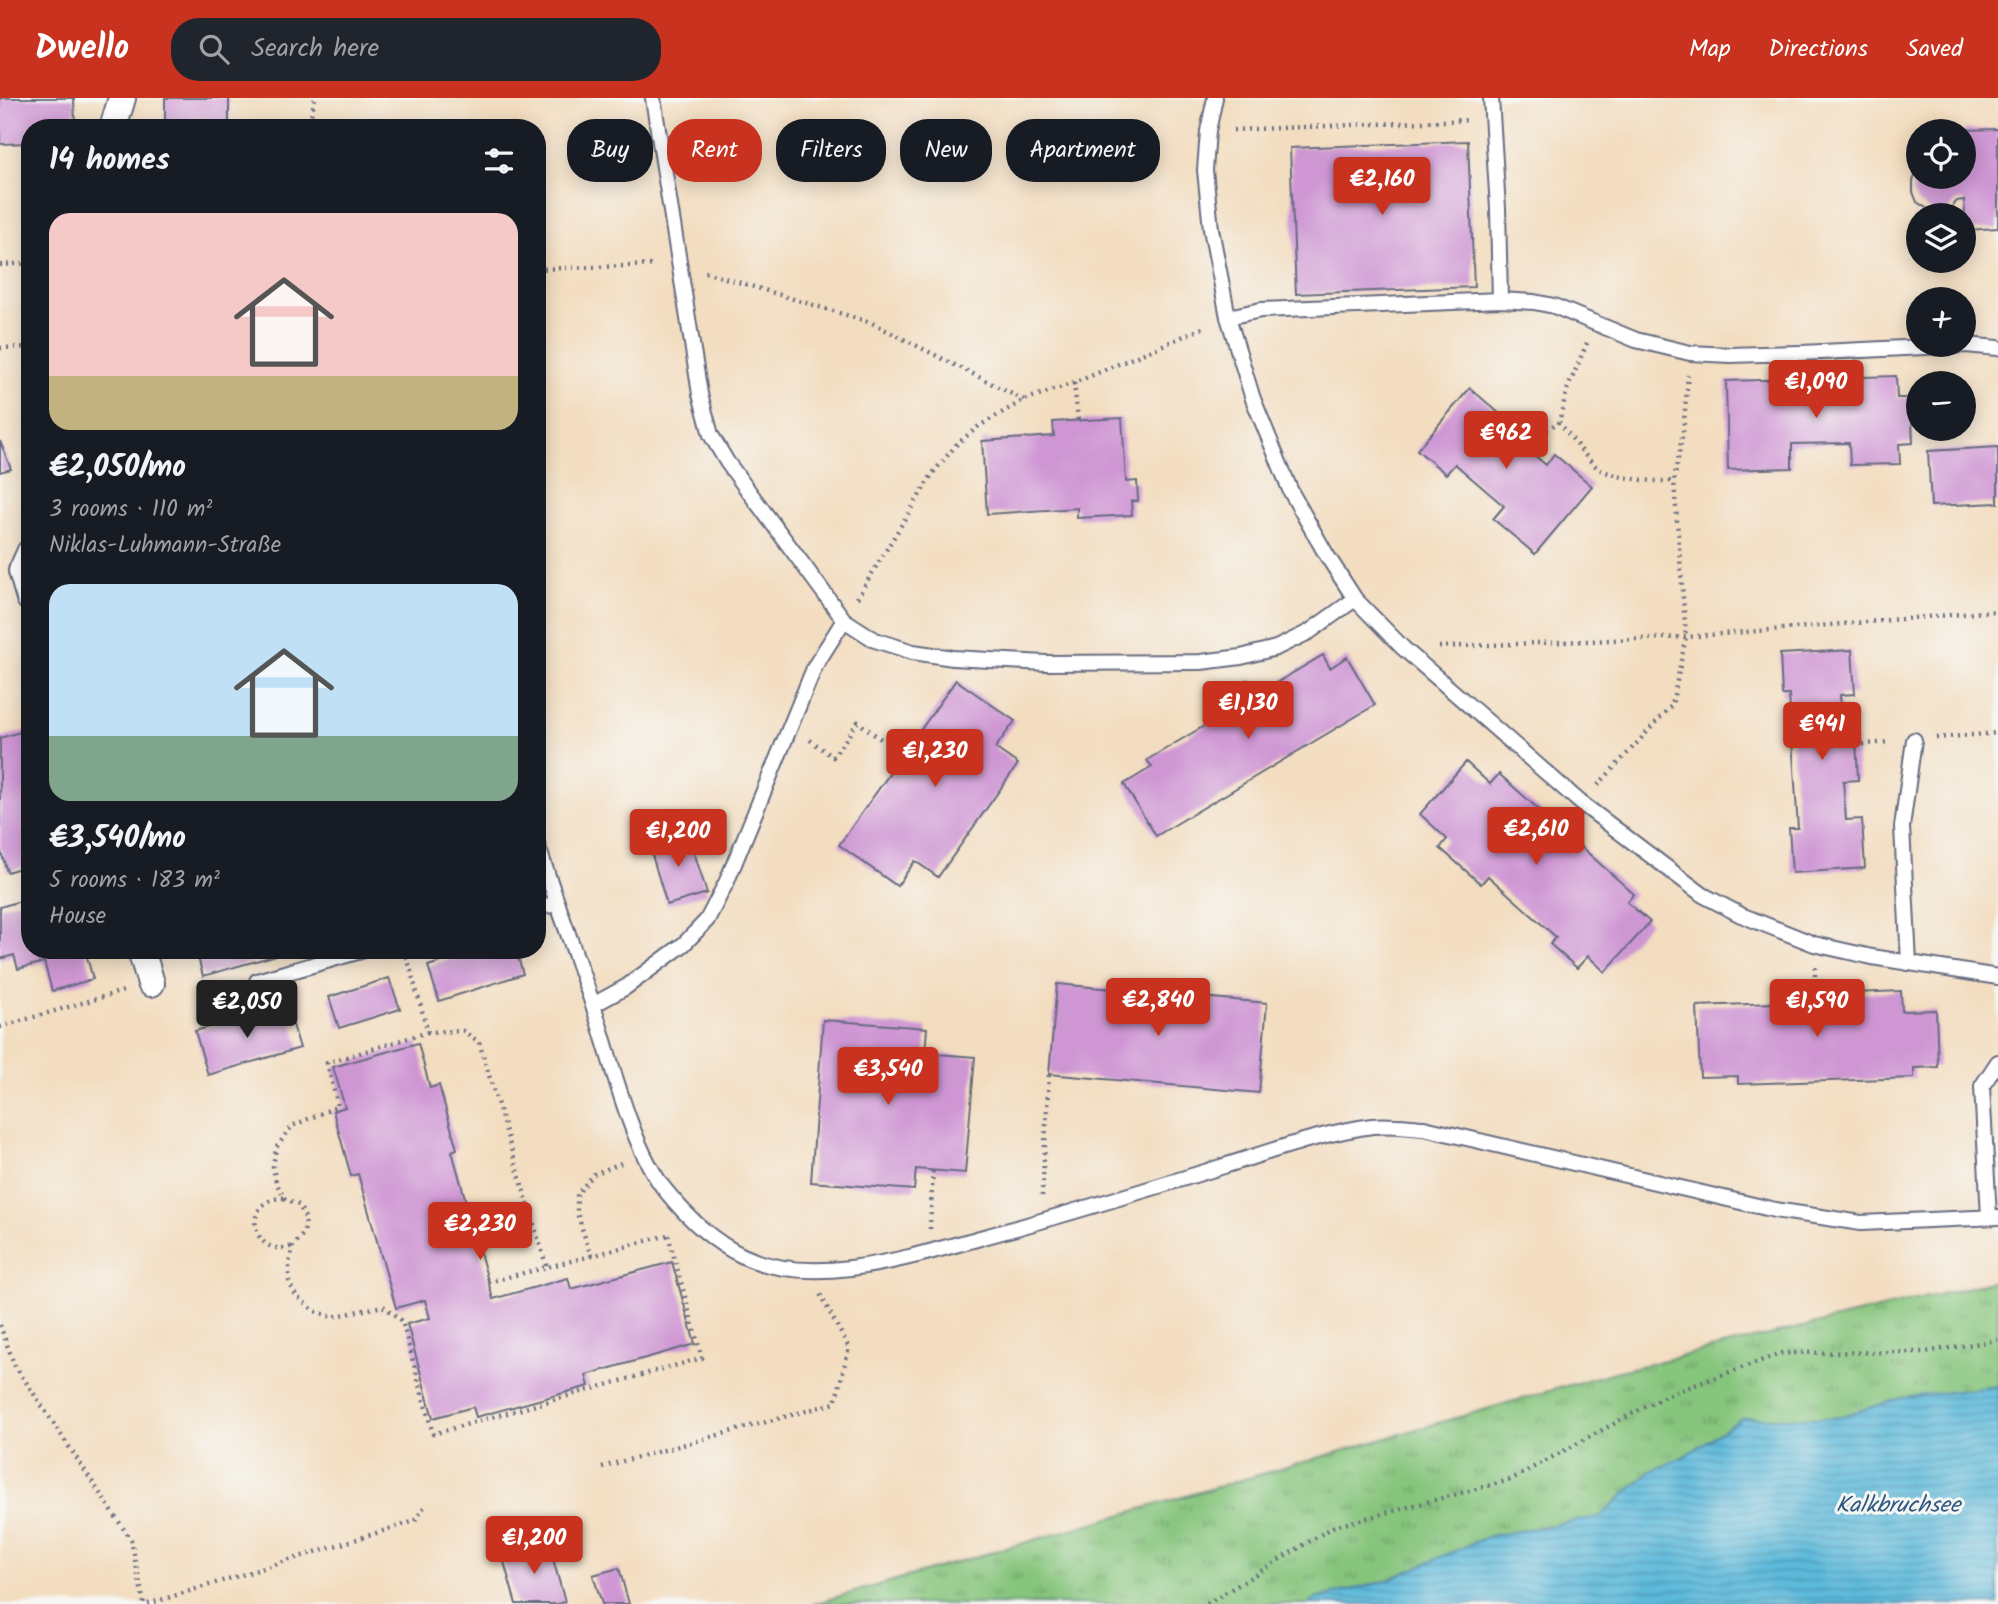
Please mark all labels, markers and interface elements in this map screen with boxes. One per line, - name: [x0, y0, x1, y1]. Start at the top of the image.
- search box: [171, 18, 661, 81]
- text: Dwello: [35, 23, 129, 76]
- text: Search here: [251, 28, 379, 70]
- icon: search: [195, 30, 233, 68]
- text: Map: [1689, 30, 1731, 69]
- text: Directions: [1769, 30, 1868, 69]
- text: Saved: [1906, 30, 1963, 69]
- chip: Buy: [567, 119, 653, 182]
- chip: Rent: [667, 119, 762, 182]
- chip: Filters: [776, 119, 886, 182]
- chip: New: [900, 119, 992, 182]
- chip: Apartment: [1006, 119, 1160, 182]
- map controls: [1906, 119, 1976, 441]
- button: locate: [1906, 119, 1976, 189]
- text: 14 homes: [49, 137, 170, 185]
- icon: filters: [480, 142, 518, 180]
- pin: €2,160: [1325, 158, 1439, 217]
- text: €2,160: [1349, 162, 1415, 198]
- button: layers: [1906, 203, 1976, 273]
- icon: home: [221, 259, 347, 385]
- button: +: [1906, 287, 1976, 357]
- pin: €1,090: [1759, 360, 1873, 420]
- text: €1,090: [1785, 365, 1847, 401]
- button: −: [1906, 371, 1976, 441]
- pin: €962: [1465, 412, 1547, 471]
- text: €962: [1480, 416, 1532, 452]
- text: €2,050/mo: [49, 444, 186, 492]
- text: 3 rooms · 110 m²: [49, 492, 212, 528]
- text: Niklas-Luhmann-Straße: [49, 528, 281, 564]
- icon: home: [221, 630, 347, 756]
- pin: €1,130: [1191, 682, 1305, 741]
- text: €1,130: [1219, 686, 1277, 722]
- pin: €941: [1781, 702, 1863, 762]
- text: €941: [1799, 707, 1845, 743]
- pin: €1,230: [878, 730, 992, 789]
- text: €1,230: [902, 734, 968, 770]
- pin: €2,610: [1479, 808, 1593, 867]
- pin: €1,200: [621, 810, 735, 869]
- text: €2,610: [1503, 812, 1569, 848]
- text: €1,200: [646, 814, 710, 850]
- text: €3,540/mo: [49, 815, 186, 863]
- text: 5 rooms · 183 m²: [49, 863, 220, 899]
- text: House: [49, 899, 106, 935]
- pin: €2,840: [1101, 978, 1215, 1038]
- pin: €1,590: [1760, 979, 1874, 1039]
- pin: €2,050: [190, 981, 304, 1040]
- text: €2,840: [1122, 983, 1194, 1019]
- text: €1,590: [1786, 984, 1848, 1020]
- text: €2,050: [212, 985, 282, 1021]
- pin: €3,540: [831, 1048, 945, 1107]
- text: €3,540: [853, 1052, 923, 1088]
- pin: €2,230: [423, 1202, 537, 1262]
- text: €2,230: [444, 1207, 516, 1243]
- water label: Kalkbruchsee: [1836, 1488, 1963, 1524]
- pin: €1,200: [477, 1516, 591, 1576]
- text: €1,200: [502, 1521, 566, 1557]

